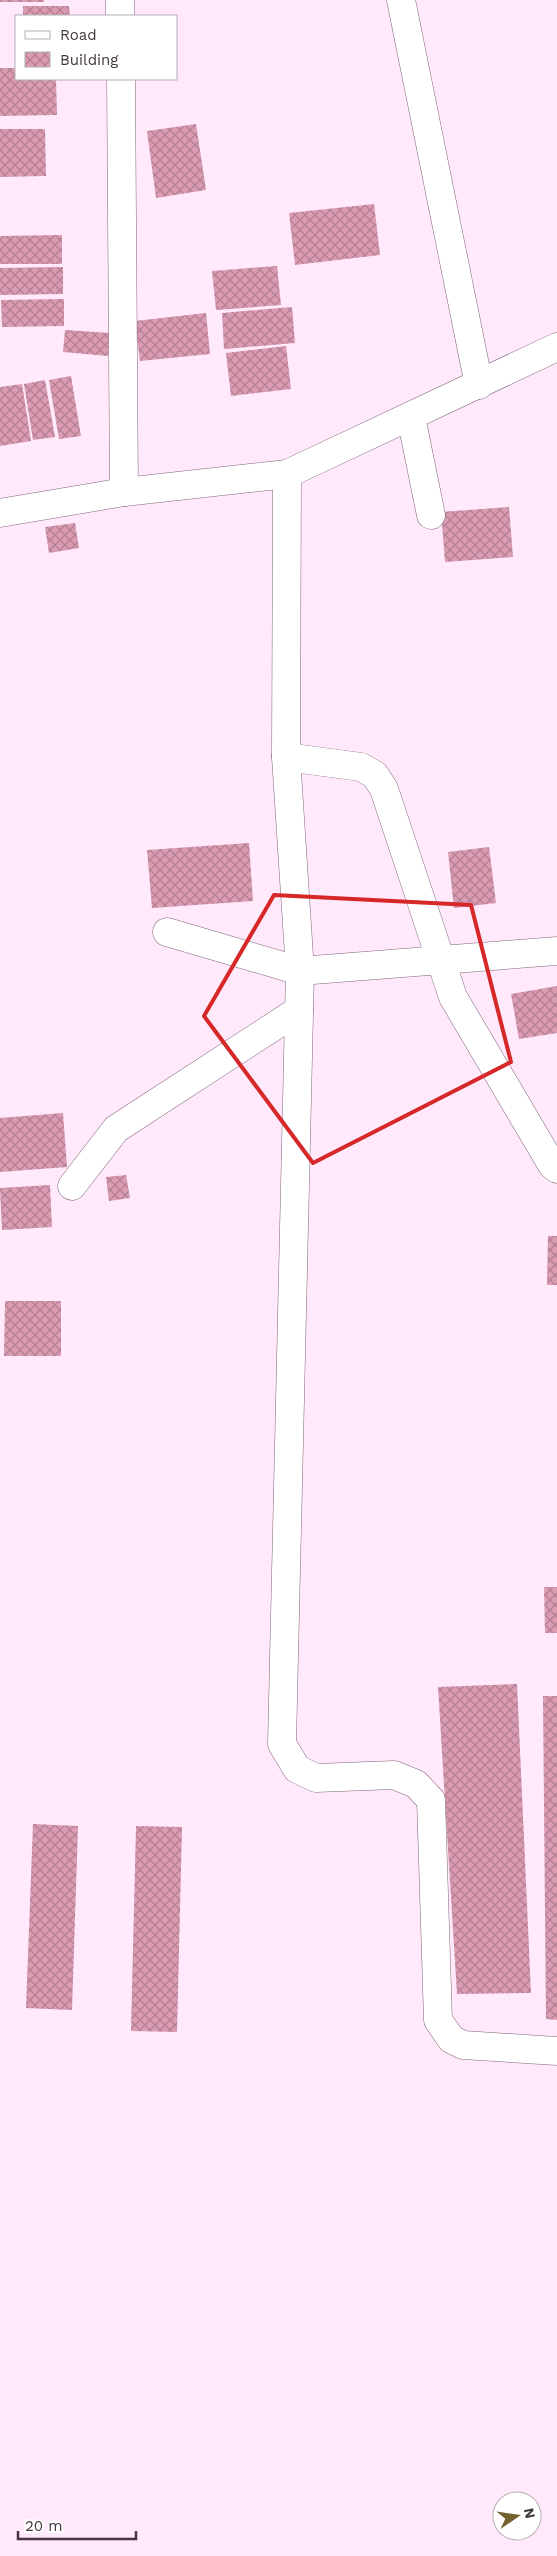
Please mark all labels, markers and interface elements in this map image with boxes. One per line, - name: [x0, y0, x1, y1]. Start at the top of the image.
- legend: [15, 15, 178, 80]
- text: Road: [60, 26, 97, 44]
- text: Building: [60, 51, 118, 69]
- north arrow: [492, 2491, 542, 2541]
- text: N: [521, 2506, 539, 2520]
- scale bar: [18, 2508, 135, 2540]
- text: 20 m: [25, 2517, 63, 2535]

